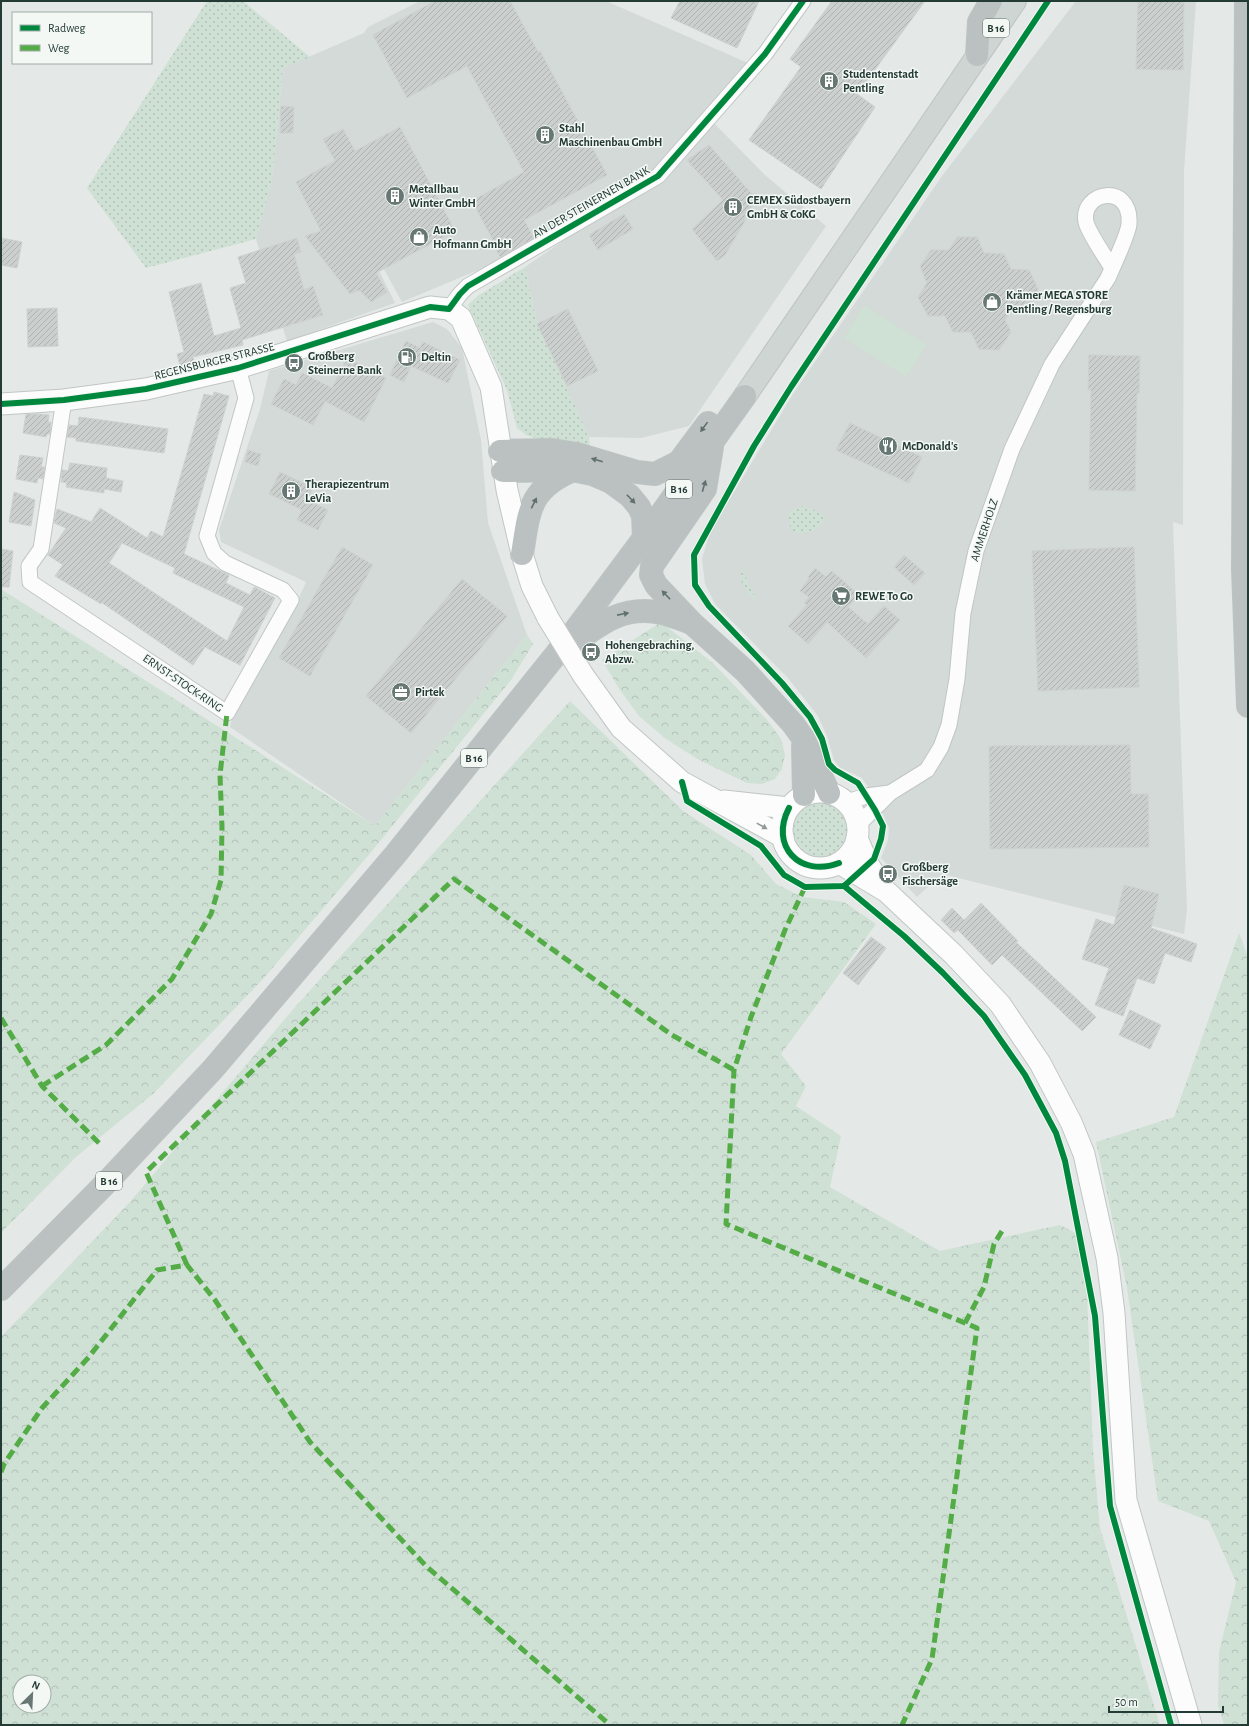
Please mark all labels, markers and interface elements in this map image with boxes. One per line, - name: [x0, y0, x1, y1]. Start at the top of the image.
- legend: [12, 12, 152, 64]
- road number: B 16: [983, 19, 1009, 37]
- text: Radweg: [48, 22, 85, 34]
- text: Weg: [48, 42, 70, 54]
- place label: Studentenstadt Pentling: [843, 68, 918, 94]
- building icon: Studentenstadt Pentling: [818, 70, 840, 92]
- place label: Stahl Maschinenbau GmbH: [559, 122, 662, 148]
- building icon: Stahl Maschinenbau GmbH: [534, 124, 556, 146]
- street label: AN DER STEINERNEN BANK: [531, 163, 652, 240]
- place label: Metallbau Winter GmbH: [409, 183, 476, 209]
- building icon: Metallbau Winter GmbH: [384, 185, 406, 207]
- place label: CEMEX Südostbayern GmbH & CoKG: [747, 194, 851, 220]
- building icon: CEMEX Südostbayern GmbH & CoKG: [722, 196, 744, 218]
- place label: Auto Hofmann GmbH: [433, 224, 512, 250]
- shop icon: Auto Hofmann GmbH: [408, 226, 430, 248]
- place label: Krämer MEGA STORE Pentling / Regensburg: [1006, 289, 1112, 315]
- shop icon: Krämer MEGA STORE Pentling / Regensburg: [981, 291, 1003, 313]
- street label: REGENSBURGER STRASSE: [153, 340, 275, 382]
- fuel station icon: Deltin: [396, 346, 418, 368]
- place label: Großberg Steinerne Bank: [308, 350, 382, 376]
- place label: Deltin: [421, 351, 451, 363]
- bus stop icon: Großberg Steinerne Bank: [283, 352, 305, 374]
- one-way arrow: [700, 422, 708, 433]
- restaurant icon: McDonald's: [877, 435, 899, 457]
- place label: McDonald's: [902, 440, 958, 452]
- one-way arrow: [591, 457, 603, 463]
- place label: Therapiezentrum LeVia: [305, 478, 389, 504]
- building icon: Therapiezentrum LeVia: [280, 480, 302, 502]
- road number: B 16: [666, 480, 692, 498]
- one-way arrow: [701, 480, 707, 492]
- one-way arrow: [626, 494, 636, 504]
- one-way arrow: [531, 497, 537, 508]
- street label: AMMERHOLZ: [968, 497, 1000, 563]
- supermarket icon: REWE To Go: [830, 585, 852, 607]
- one-way arrow: [661, 590, 671, 600]
- place label: REWE To Go: [855, 590, 913, 602]
- one-way arrow: [617, 610, 629, 616]
- place label: Hohengebraching, Abzw.: [605, 639, 694, 665]
- bus stop icon: Hohengebraching, Abzw.: [580, 641, 602, 663]
- street label: ERNST-STOCK-RING: [141, 652, 225, 714]
- office icon: Pirtek: [390, 681, 412, 703]
- place label: Pirtek: [415, 686, 445, 698]
- road number: B 16: [461, 749, 487, 767]
- one-way arrow: [756, 822, 767, 829]
- place label: Großberg Fischersäge: [902, 861, 958, 887]
- bus stop icon: Großberg Fischersäge: [877, 863, 899, 885]
- road number: B 16: [96, 1172, 122, 1190]
- north arrow: [12, 1674, 52, 1714]
- text: N: [30, 1679, 42, 1692]
- scale bar: [1109, 1688, 1223, 1714]
- text: 50 m: [1115, 1696, 1138, 1708]

